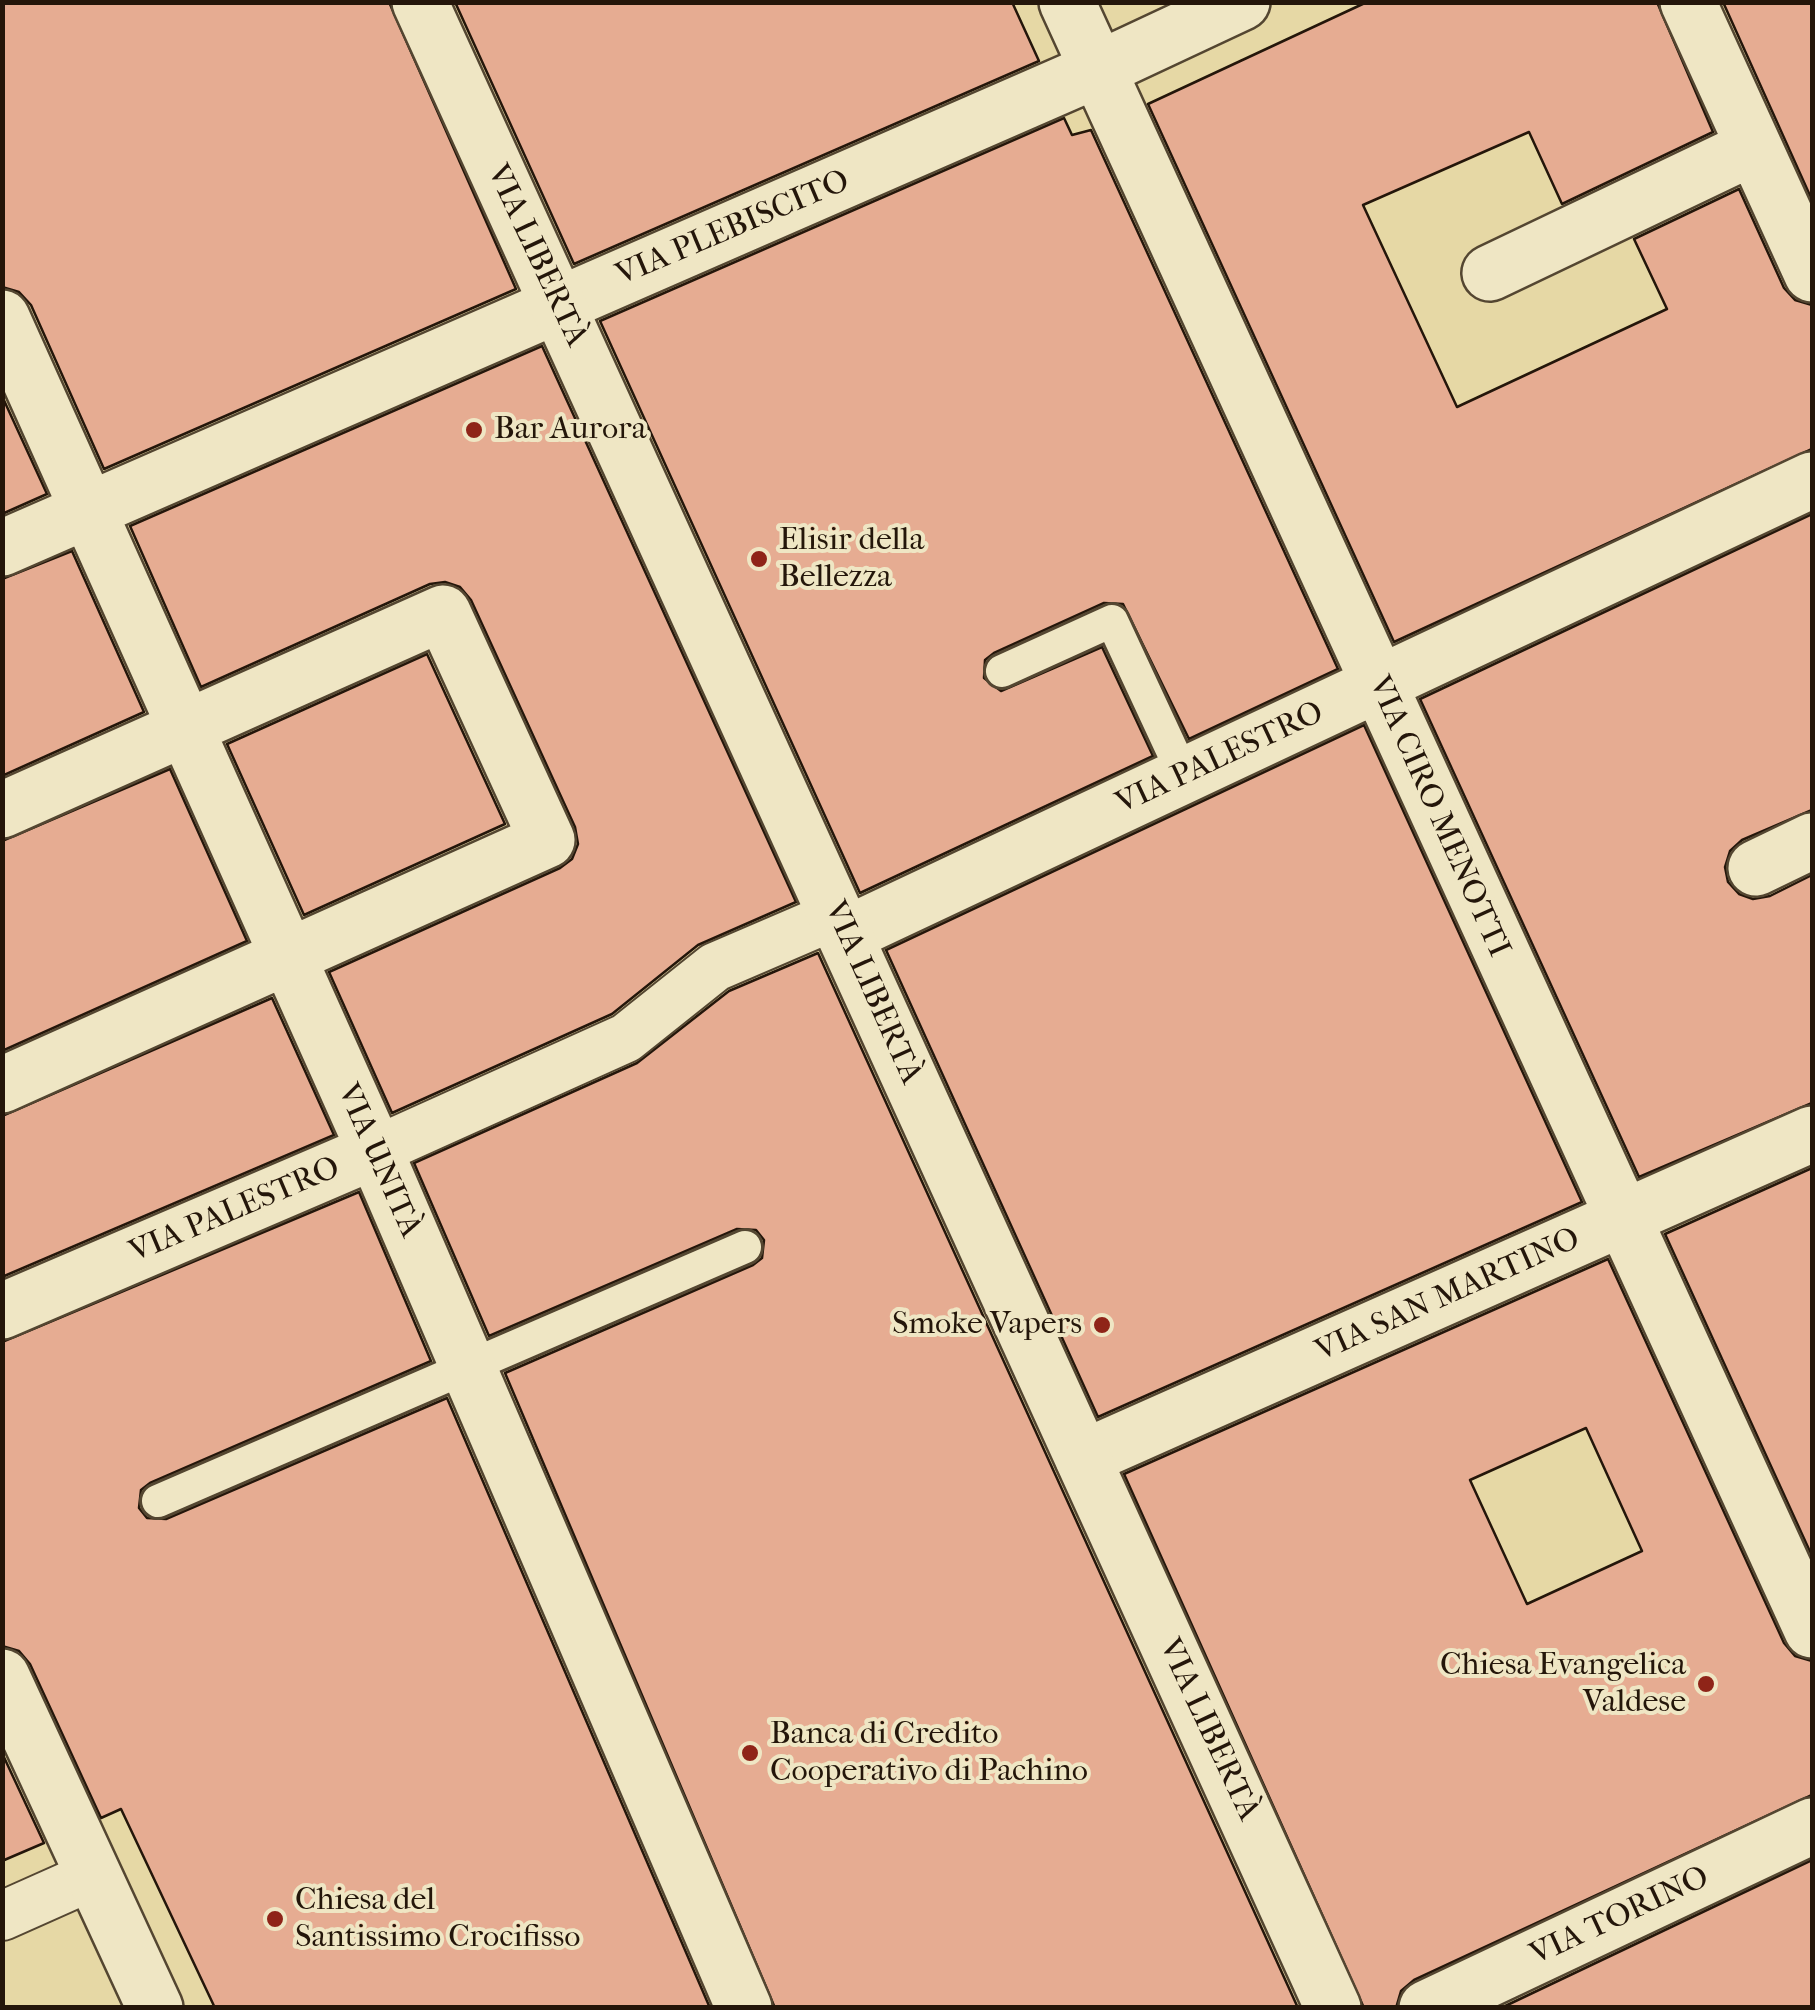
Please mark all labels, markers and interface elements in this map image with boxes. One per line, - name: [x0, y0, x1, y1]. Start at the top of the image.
- street label: VIA LIBERTÀ: [477, 159, 595, 353]
- street label: VIA PLEBISCITO: [611, 163, 855, 295]
- place label: Bar Aurora: [494, 411, 646, 449]
- marker: Bar Aurora: [463, 419, 485, 441]
- place label: Elisir della Bellezza: [779, 522, 924, 597]
- marker: Elisir della Bellezza: [748, 548, 770, 570]
- street label: VIA CIRO MENOTTI: [1359, 670, 1517, 964]
- street label: VIA PALESTRO: [1110, 694, 1330, 824]
- street label: VIA LIBERTÀ: [814, 895, 930, 1091]
- street label: VIA UNITÀ: [327, 1078, 429, 1244]
- street label: VIA PALESTRO: [124, 1149, 346, 1273]
- street label: VIA SAN MARTINO: [1310, 1221, 1586, 1371]
- place label: Smoke Vapers: [892, 1306, 1082, 1344]
- marker: Smoke Vapers: [1091, 1314, 1113, 1336]
- street label: VIA LIBERTÀ: [1149, 1633, 1267, 1827]
- place label: Chiesa Evangelica Valdese: [1440, 1647, 1686, 1722]
- marker: Chiesa Evangelica Valdese: [1695, 1673, 1717, 1695]
- place label: Banca di Credito Cooperativo di Pachino: [770, 1716, 1088, 1791]
- marker: Banca di Credito Cooperativo di Pachino: [739, 1742, 761, 1764]
- street label: VIA TORINO: [1525, 1859, 1715, 1975]
- place label: Chiesa del Santissimo Crocifisso: [295, 1882, 580, 1957]
- marker: Chiesa del Santissimo Crocifisso: [264, 1908, 286, 1930]

